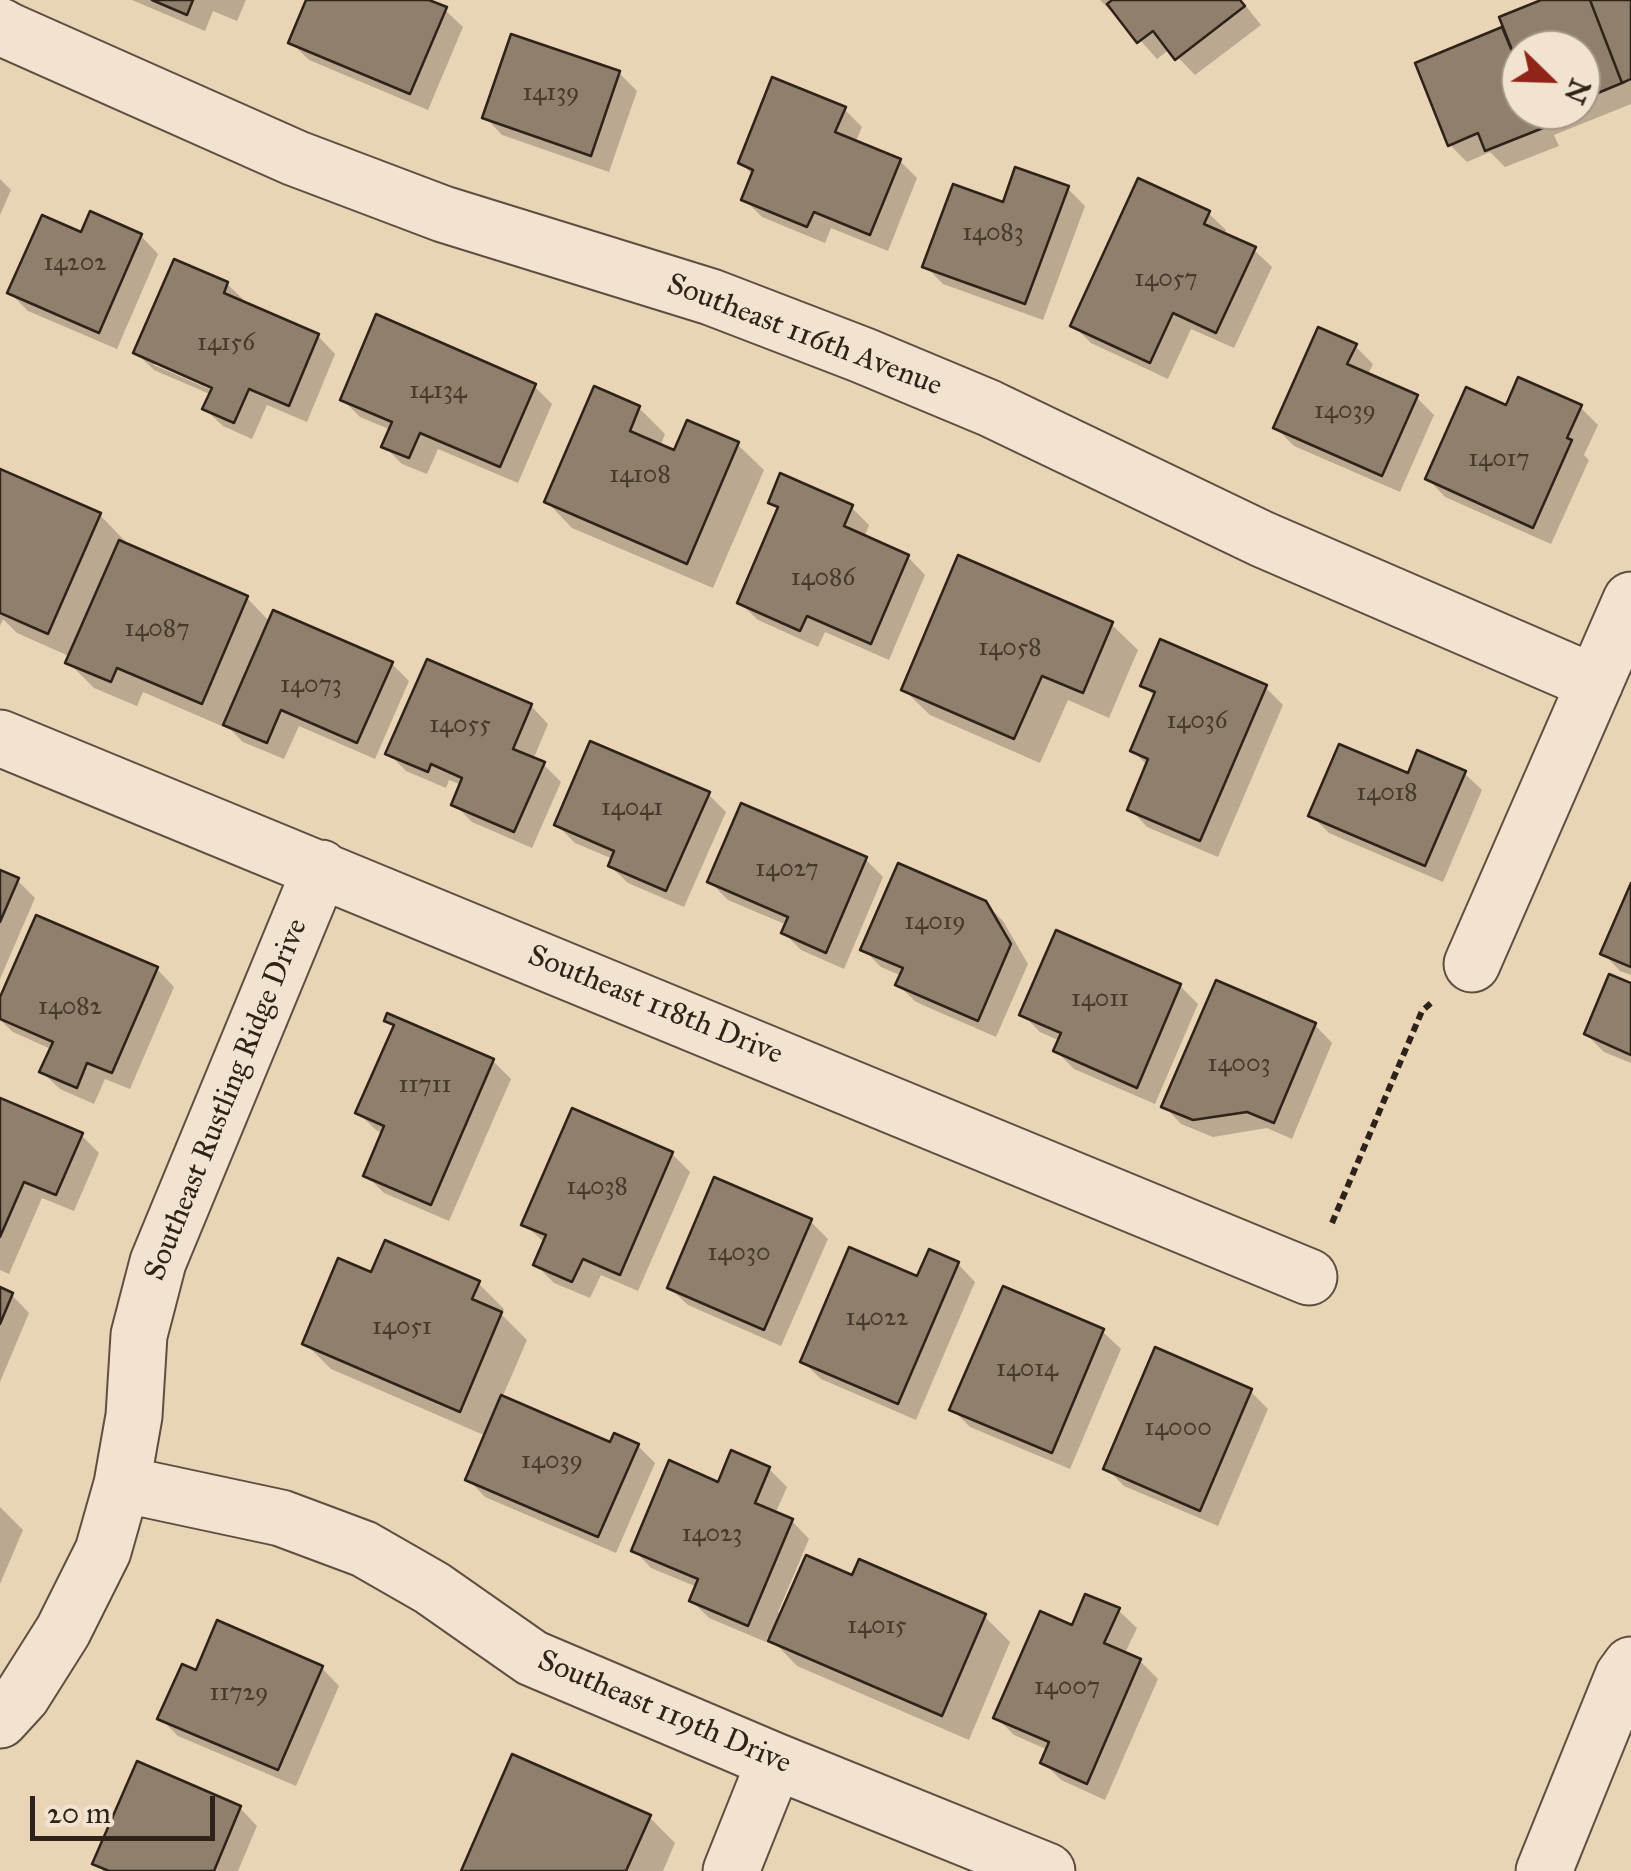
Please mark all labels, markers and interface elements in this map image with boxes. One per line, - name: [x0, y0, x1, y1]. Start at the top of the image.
- north arrow: [1501, 30, 1601, 130]
- text: N: [1556, 73, 1598, 109]
- house number: 14139: [522, 79, 580, 109]
- house number: 14083: [962, 219, 1024, 249]
- house number: 14202: [43, 249, 107, 279]
- house number: 14057: [1134, 265, 1198, 295]
- street label: Southeast 116th Avenue: [661, 267, 947, 405]
- house number: 14156: [197, 329, 255, 359]
- house number: 14134: [409, 377, 467, 407]
- house number: 14039: [1314, 397, 1376, 427]
- house number: 14017: [1468, 445, 1530, 475]
- house number: 14108: [609, 461, 671, 491]
- house number: 14086: [791, 564, 855, 594]
- house number: 14087: [125, 615, 189, 645]
- house number: 14058: [978, 634, 1042, 664]
- house number: 14073: [280, 671, 342, 701]
- house number: 14036: [1166, 707, 1228, 737]
- house number: 14055: [429, 711, 491, 741]
- house number: 14018: [1356, 779, 1418, 809]
- house number: 14041: [601, 794, 663, 824]
- house number: 14027: [755, 855, 819, 885]
- house number: 14019: [904, 908, 966, 938]
- street label: Southeast Rustling Ridge Drive: [138, 914, 316, 1286]
- street label: Southeast 118th Drive: [522, 938, 788, 1074]
- house number: 14011: [1071, 985, 1129, 1015]
- house number: 14082: [38, 993, 102, 1023]
- house number: 14003: [1208, 1050, 1270, 1080]
- house number: 11711: [399, 1071, 451, 1101]
- house number: 14038: [566, 1173, 628, 1203]
- house number: 14030: [708, 1239, 770, 1269]
- house number: 14022: [846, 1304, 908, 1334]
- house number: 14051: [372, 1313, 432, 1343]
- house number: 14014: [996, 1355, 1058, 1385]
- house number: 14000: [1144, 1414, 1212, 1444]
- house number: 14039: [521, 1447, 583, 1477]
- house number: 14023: [682, 1520, 742, 1550]
- house number: 14015: [847, 1612, 907, 1642]
- street label: Southeast 119th Drive: [532, 1643, 796, 1783]
- house number: 14007: [1034, 1673, 1100, 1703]
- house number: 11729: [210, 1679, 268, 1709]
- scale bar: [35, 1776, 220, 1838]
- text: 20 m: [47, 1795, 111, 1831]

